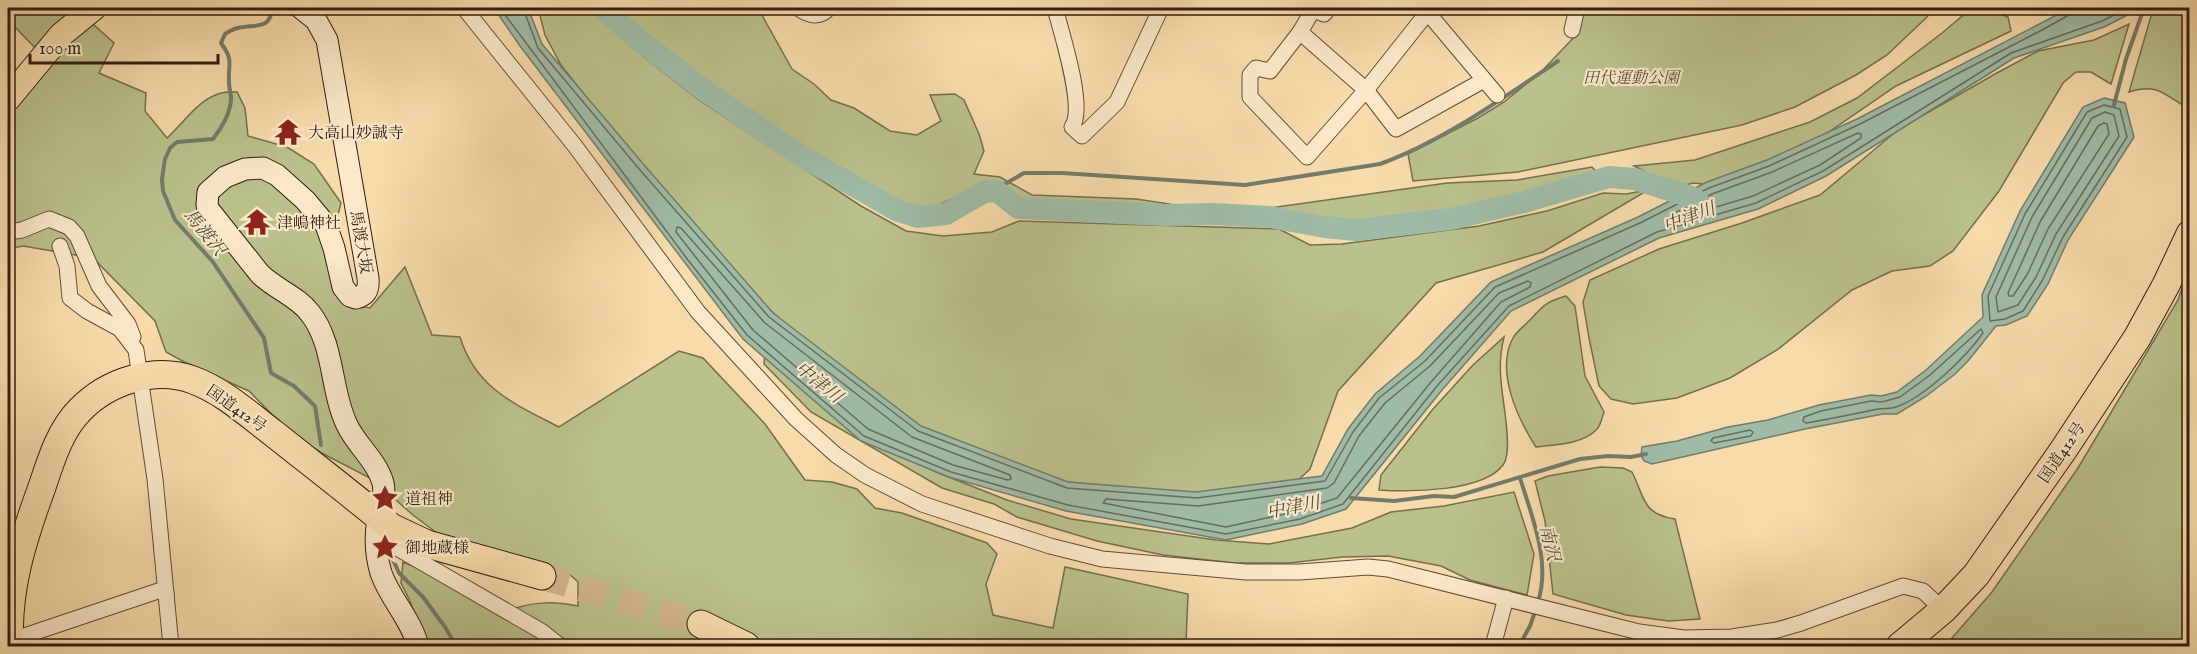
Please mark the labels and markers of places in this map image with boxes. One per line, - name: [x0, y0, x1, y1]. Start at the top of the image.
- temple icon: 大高山妙誠寺: [273, 117, 303, 147]
- place label: 大高山妙誠寺: [308, 124, 404, 144]
- temple icon: 津嶋神社: [242, 207, 272, 237]
- place label: 津嶋神社: [277, 214, 341, 234]
- place icon: 道祖神: [370, 483, 400, 513]
- place label: 道祖神: [405, 490, 453, 510]
- place icon: 御地蔵様: [370, 532, 400, 562]
- place label: 御地蔵様: [405, 539, 469, 559]

